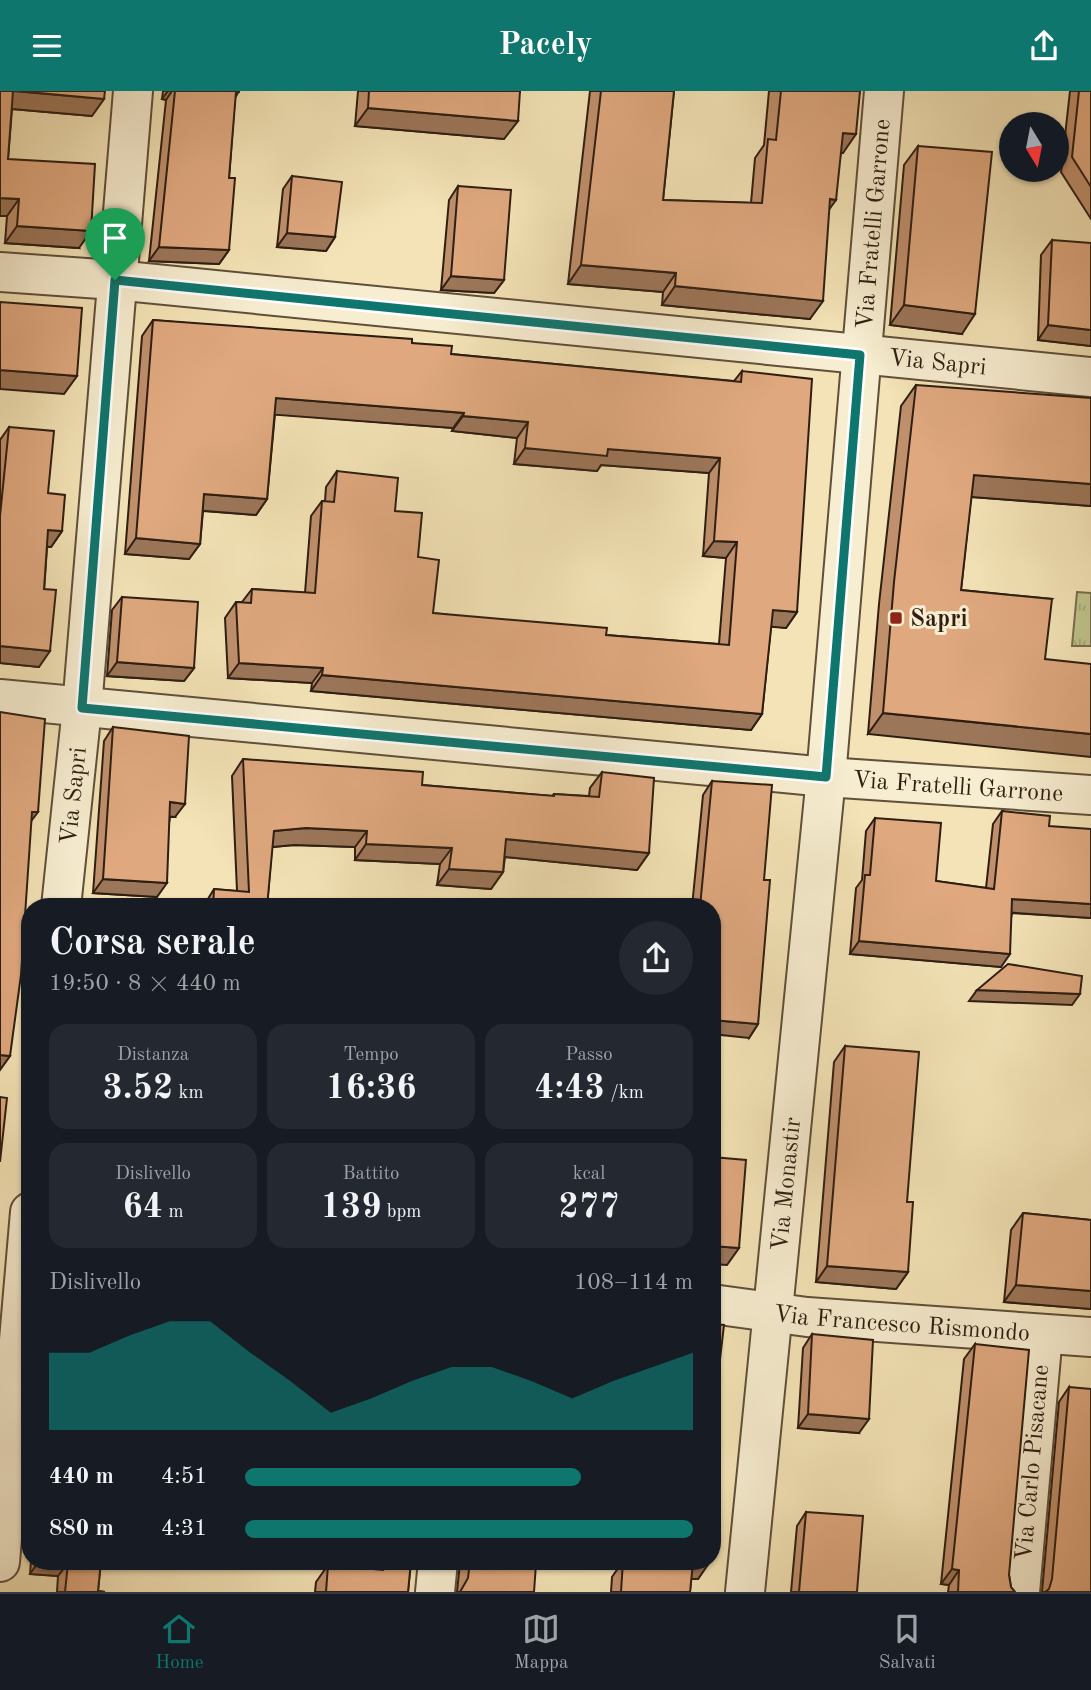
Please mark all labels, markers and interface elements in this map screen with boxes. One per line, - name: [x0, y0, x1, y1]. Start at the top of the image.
- icon: menu: [28, 27, 66, 65]
- icon: share: [1025, 27, 1063, 65]
- text: Pacely: [498, 30, 593, 62]
- north arrow: [999, 112, 1069, 182]
- map controls: [999, 112, 1069, 182]
- street label: Via Fratelli Garrone: [854, 118, 896, 330]
- pin: [85, 208, 145, 280]
- icon: arrive: [96, 219, 134, 257]
- street label: Via Sapri: [887, 347, 987, 381]
- place label: Sapri: [910, 608, 968, 632]
- marker: Sapri: [888, 610, 904, 626]
- street label: Via Sapri: [58, 746, 92, 846]
- street label: Via Fratelli Garrone: [852, 769, 1064, 807]
- button: share: [619, 921, 693, 995]
- text: Corsa serale: [49, 925, 256, 963]
- text: 19:50 · 8 × 440 m: [49, 972, 241, 995]
- text: Distanza: [117, 1046, 189, 1065]
- text: Tempo: [343, 1046, 399, 1065]
- text: Passo: [565, 1046, 613, 1065]
- text: 3.52: [103, 1071, 173, 1106]
- text: 16:36: [325, 1071, 417, 1106]
- text: 4:43: [534, 1071, 605, 1106]
- text: km: [173, 1084, 204, 1103]
- text: /km: [605, 1084, 644, 1103]
- street label: Via Monastir: [769, 1116, 806, 1252]
- text: Dislivello: [115, 1165, 191, 1184]
- text: Battito: [342, 1165, 400, 1184]
- text: kcal: [573, 1165, 605, 1184]
- text: 64: [122, 1190, 163, 1225]
- text: 139: [321, 1190, 381, 1225]
- text: 277: [559, 1190, 619, 1225]
- text: m: [163, 1203, 184, 1222]
- text: bpm: [381, 1203, 421, 1222]
- text: Dislivello: [49, 1271, 141, 1294]
- text: 108–114 m: [574, 1271, 693, 1294]
- street label: Via Francesco Rismondo: [772, 1303, 1031, 1347]
- street label: Via Carlo Pisacane: [1013, 1364, 1054, 1562]
- text: 440 m: [49, 1465, 114, 1488]
- text: 4:51: [161, 1465, 207, 1488]
- text: 880 m: [49, 1517, 114, 1540]
- text: 4:31: [161, 1517, 207, 1540]
- tab: Home: [155, 1610, 203, 1675]
- tab: Mappa: [514, 1610, 568, 1675]
- tab: Salvati: [879, 1610, 936, 1675]

